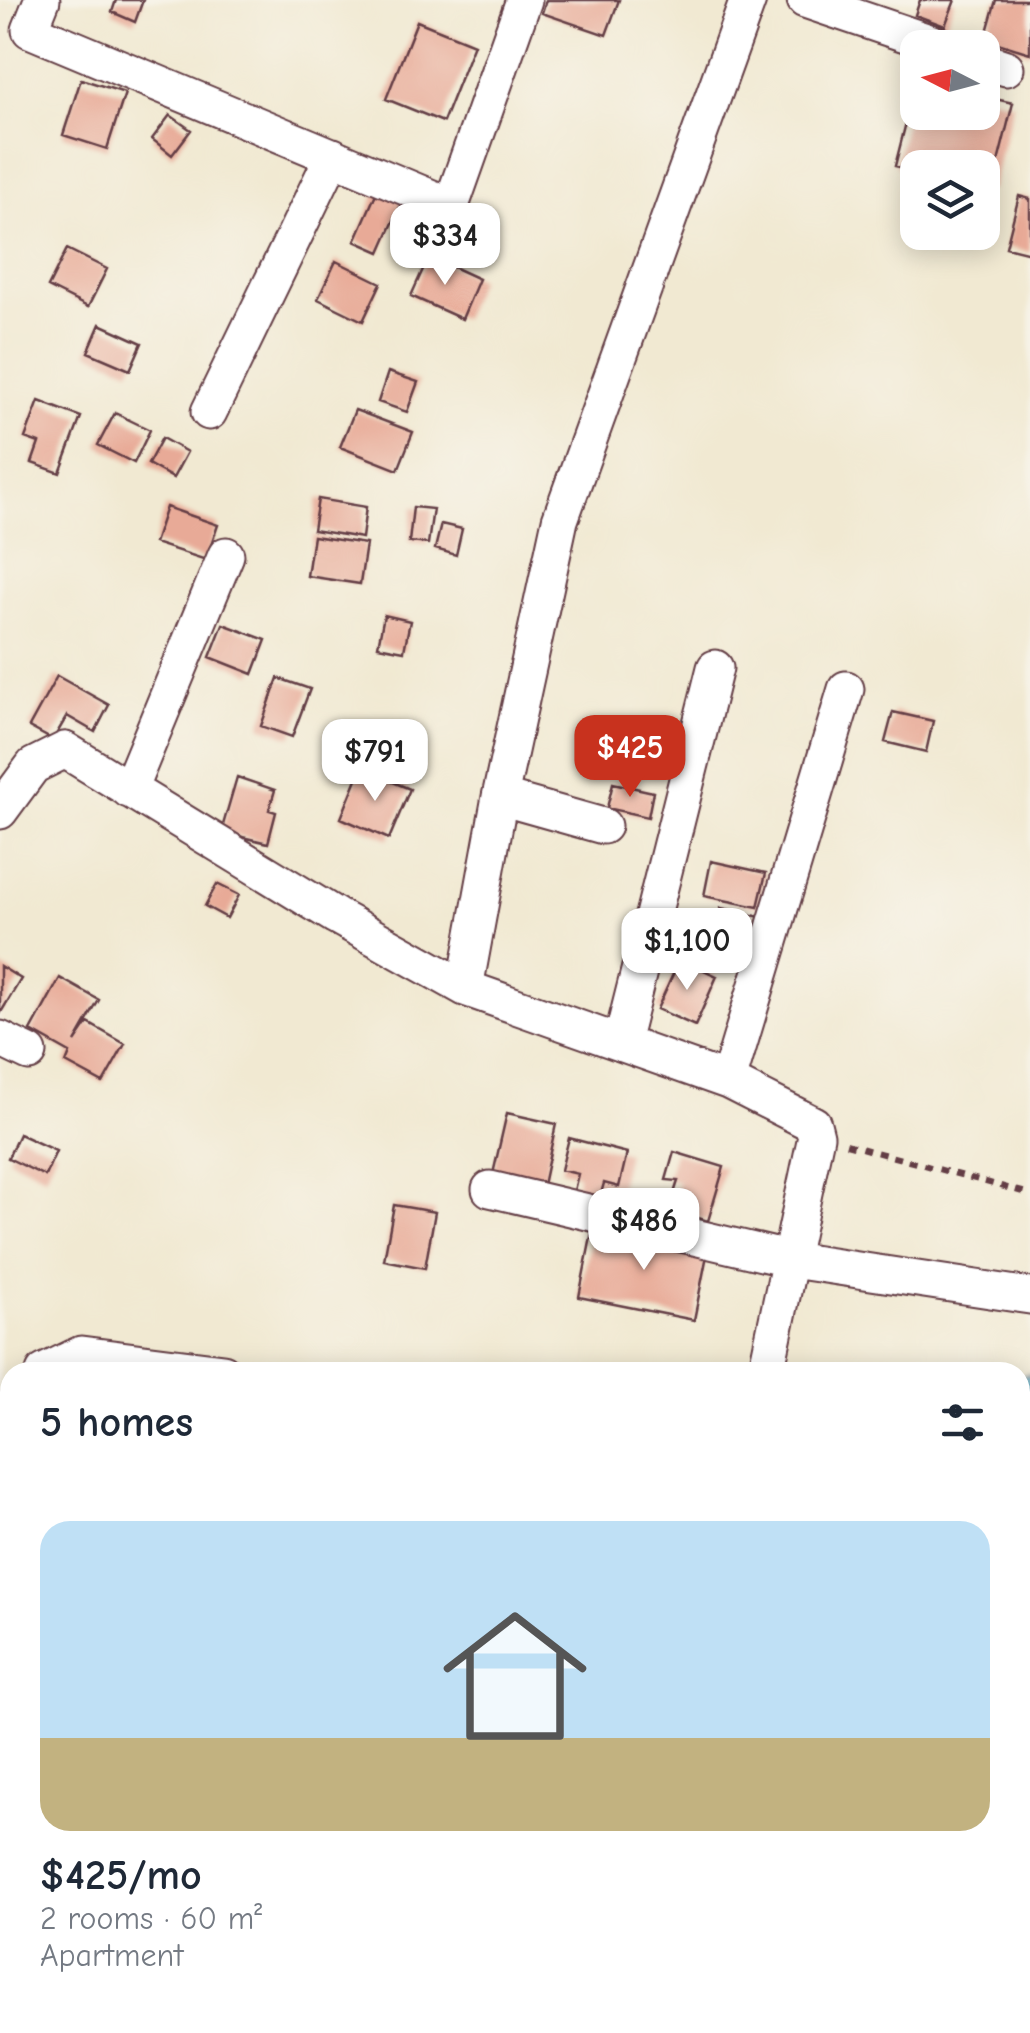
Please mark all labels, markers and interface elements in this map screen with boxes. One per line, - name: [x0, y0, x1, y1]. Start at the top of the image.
- north arrow: [900, 30, 1000, 130]
- map controls: [900, 30, 1000, 250]
- button: layers: [900, 150, 1000, 250]
- pin: $334: [386, 203, 504, 288]
- text: $334: [412, 217, 478, 254]
- pin: $425: [571, 715, 689, 800]
- pin: $791: [316, 719, 434, 804]
- text: $425: [596, 729, 664, 766]
- text: $791: [344, 733, 406, 770]
- pin: $1,100: [606, 908, 768, 993]
- text: $1,100: [643, 922, 731, 959]
- pin: $486: [585, 1188, 703, 1273]
- text: $486: [610, 1202, 678, 1239]
- icon: filters: [935, 1395, 990, 1450]
- text: 5 homes: [40, 1398, 193, 1447]
- icon: home: [425, 1586, 605, 1766]
- text: $425/mo: [40, 1851, 202, 1900]
- text: 2 rooms · 60 m²: [40, 1900, 262, 1937]
- text: Apartment: [40, 1937, 183, 1974]

